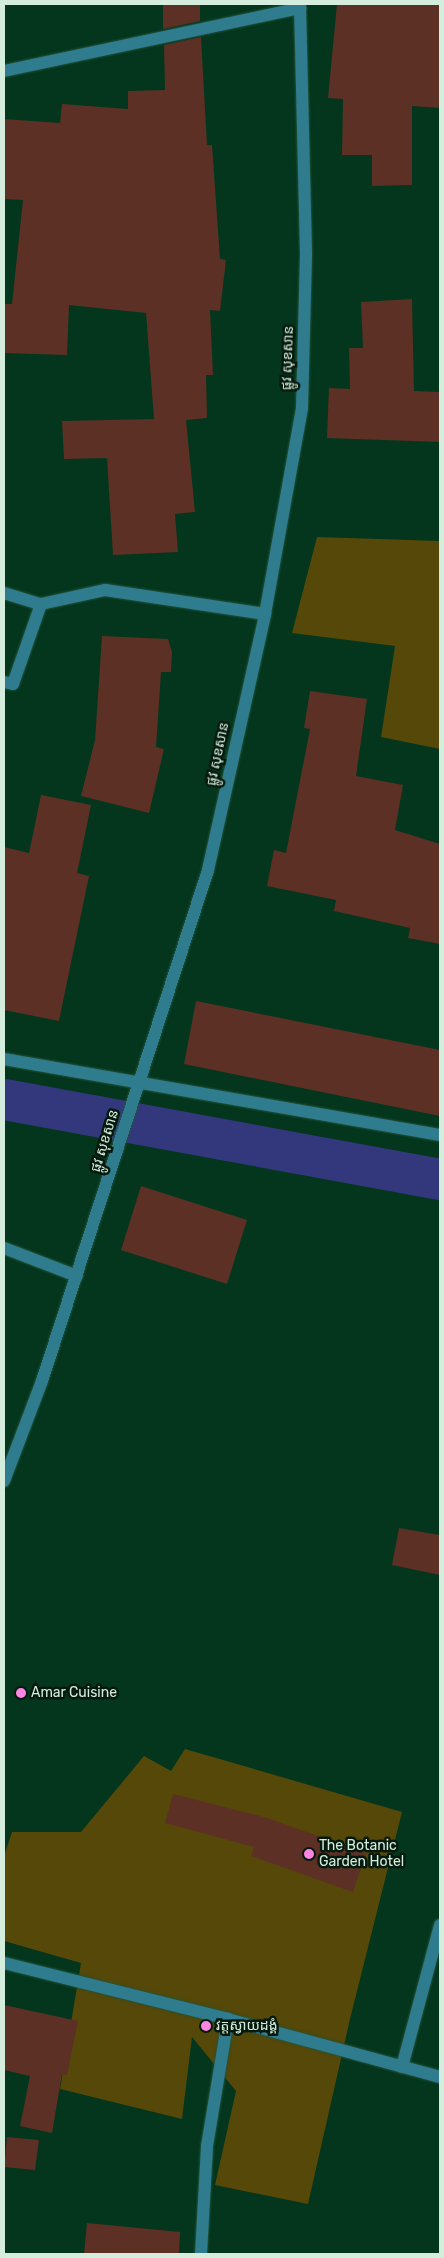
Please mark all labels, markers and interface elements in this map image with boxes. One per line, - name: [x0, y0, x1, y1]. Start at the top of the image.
- street label: ផ្លូវ សុខសាន: [278, 325, 298, 391]
- street label: ផ្លូវ សុខសាន: [203, 721, 233, 787]
- street label: ផ្លូវ សុខសាន: [88, 1108, 122, 1174]
- place label: Amar Cuisine: [31, 1685, 117, 1701]
- marker: Amar Cuisine: [15, 1687, 27, 1699]
- place label: The Botanic Garden Hotel: [319, 1838, 404, 1870]
- marker: The Botanic Garden Hotel: [303, 1848, 315, 1860]
- place label: វត្តស្វាយដង្គំ: [216, 2018, 278, 2034]
- marker: វត្តស្វាយដង្គំ: [200, 2020, 212, 2032]

